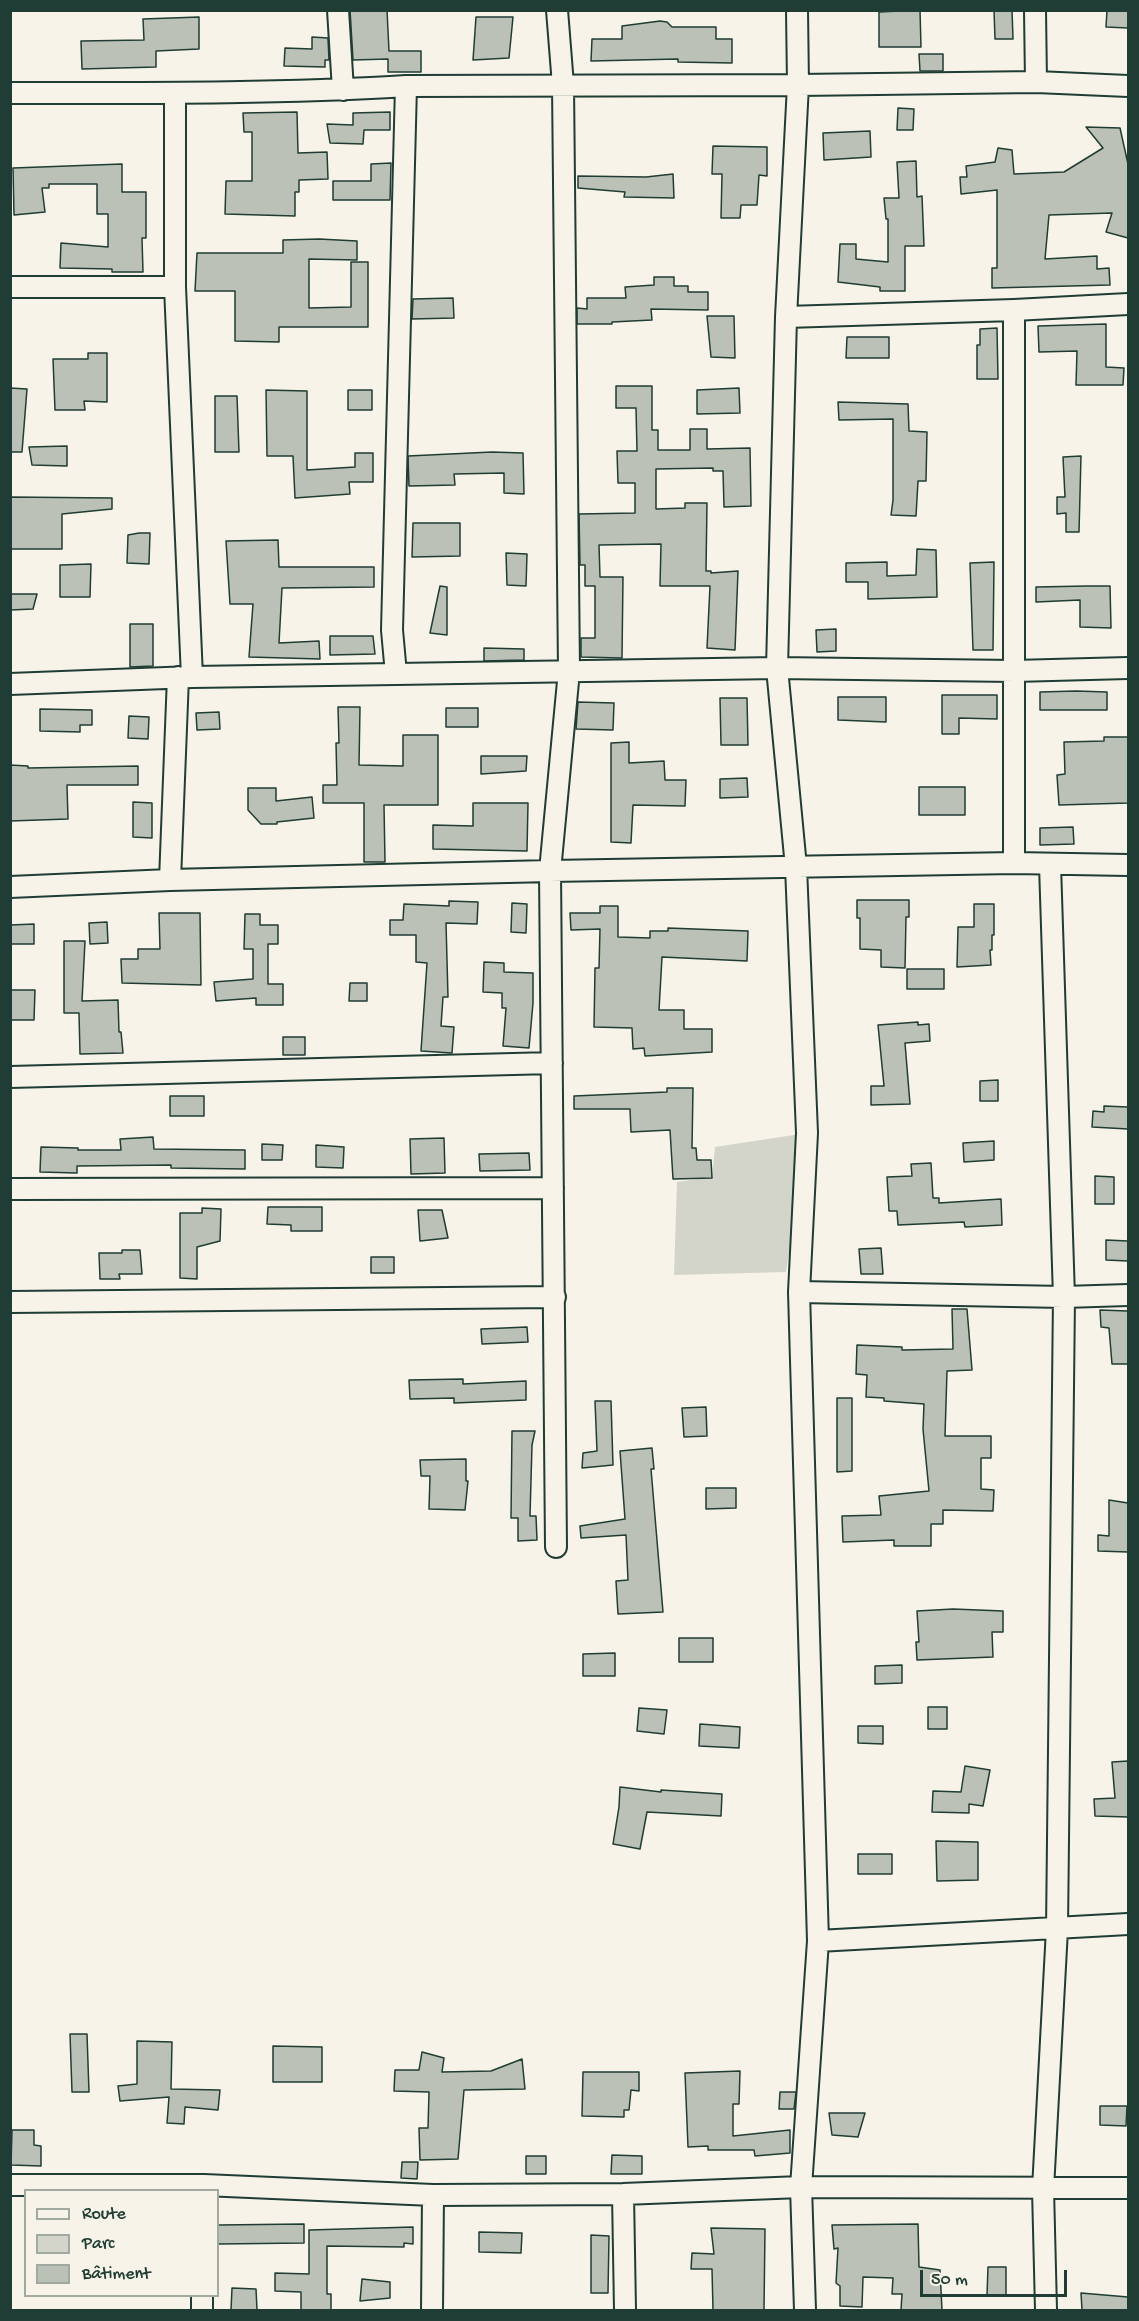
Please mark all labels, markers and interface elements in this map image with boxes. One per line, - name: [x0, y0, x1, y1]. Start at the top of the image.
- legend: [24, 2189, 219, 2297]
- text: Route: [82, 2204, 126, 2225]
- text: Parc: [82, 2234, 114, 2255]
- scale bar: [923, 2258, 1070, 2296]
- text: Bâtiment: [82, 2264, 150, 2285]
- text: 50 m: [931, 2270, 968, 2291]

